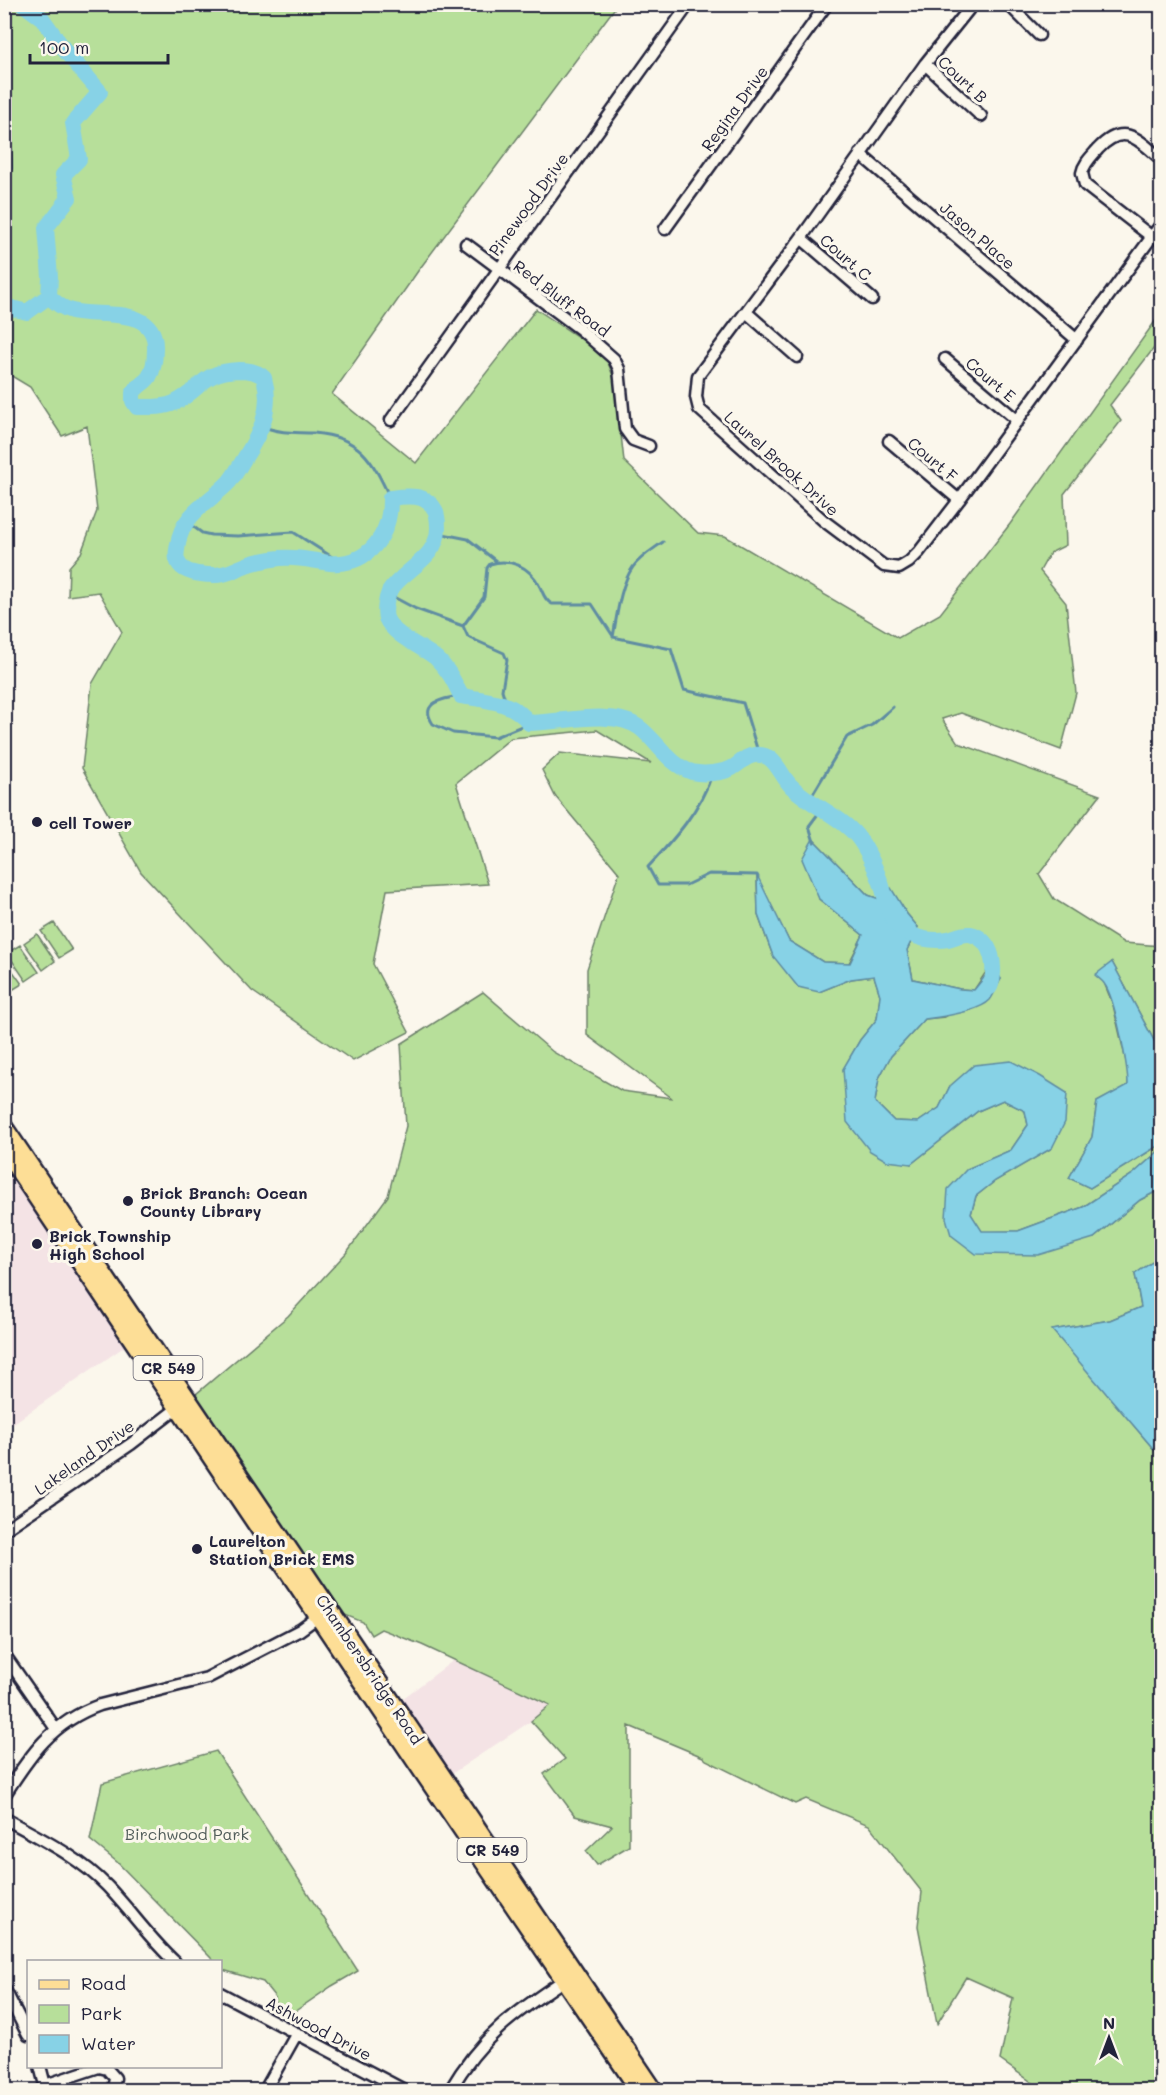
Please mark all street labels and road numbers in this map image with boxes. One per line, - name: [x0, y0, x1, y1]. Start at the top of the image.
- street label: Court B: [934, 51, 992, 107]
- street label: Regina Drive: [696, 61, 772, 155]
- street label: Pinewood Drive: [484, 148, 572, 260]
- street label: Jason Place: [936, 197, 1020, 273]
- street label: Court C: [816, 229, 876, 285]
- street label: Red Bluff Road: [510, 255, 614, 341]
- street label: Court E: [962, 352, 1020, 406]
- street label: Laurel Brook Drive: [720, 406, 844, 520]
- street label: Court F: [904, 432, 962, 486]
- road number: CR 549: [134, 1356, 202, 1380]
- street label: Lakeland Drive: [30, 1415, 138, 1499]
- street label: Chambersbridge Road: [312, 1590, 428, 1748]
- road number: CR 549: [458, 1838, 526, 1862]
- street label: Ashwood Drive: [262, 1991, 376, 2065]

